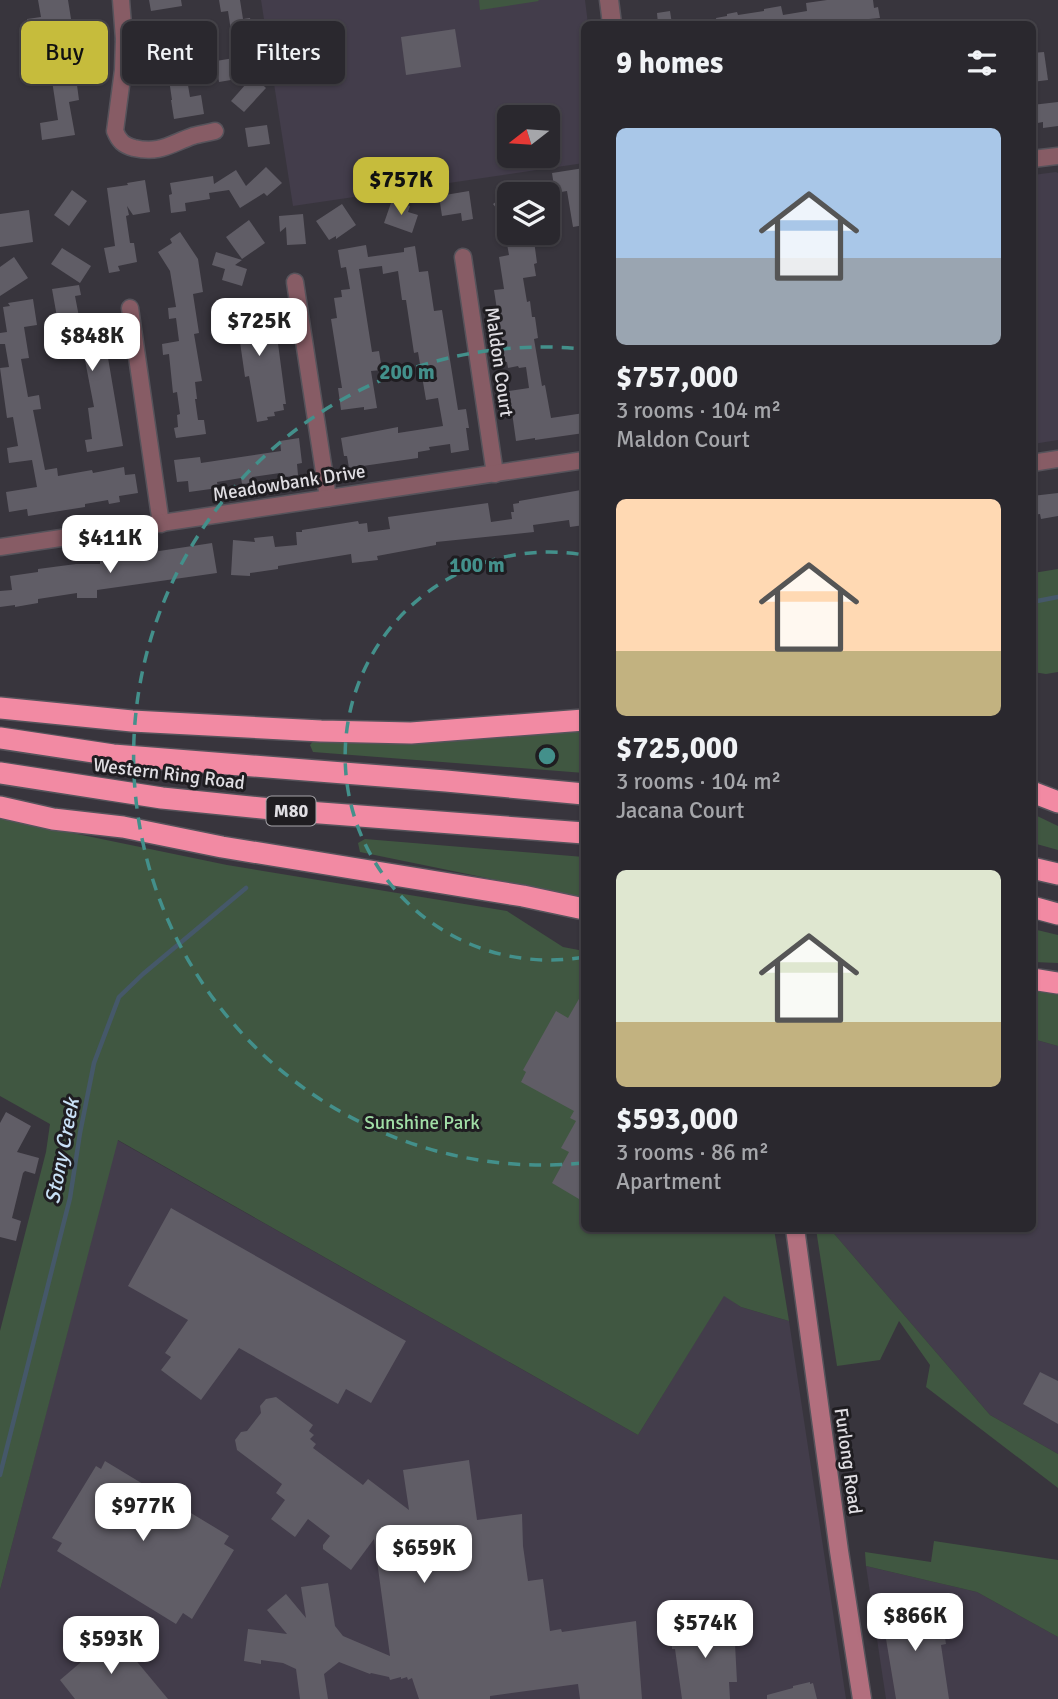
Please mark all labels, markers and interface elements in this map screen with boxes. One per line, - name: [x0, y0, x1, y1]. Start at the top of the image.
- chip: Buy: [21, 21, 108, 84]
- chip: Rent: [122, 21, 217, 84]
- chip: Filters: [231, 21, 345, 84]
- icon: filters: [963, 44, 1001, 82]
- text: 9 homes: [616, 45, 723, 82]
- north arrow: [497, 105, 560, 168]
- map controls: [497, 105, 560, 245]
- pin: $757K: [352, 158, 450, 217]
- text: $757K: [369, 165, 433, 194]
- icon: home: [746, 173, 872, 299]
- button: layers: [497, 182, 560, 245]
- pin: $725K: [210, 298, 308, 358]
- text: $725K: [227, 306, 291, 335]
- street label: Maldon Court: [479, 306, 519, 419]
- pin: $848K: [43, 314, 141, 373]
- text: $848K: [60, 321, 124, 350]
- text: 200 m: [379, 359, 435, 385]
- text: $757,000: [616, 359, 738, 396]
- text: 3 rooms · 104 m²: [616, 396, 781, 425]
- text: Maldon Court: [616, 425, 750, 454]
- street label: Meadowbank Drive: [211, 459, 367, 507]
- pin: $411K: [61, 516, 159, 575]
- text: $411K: [78, 523, 142, 552]
- icon: home: [746, 544, 872, 670]
- text: 100 m: [449, 552, 505, 578]
- text: $725,000: [616, 730, 738, 767]
- centre of rings: [535, 744, 559, 768]
- street label: Western Ring Road: [92, 753, 246, 795]
- text: 3 rooms · 104 m²: [616, 767, 781, 796]
- road number: M80: [266, 796, 316, 826]
- text: Jacana Court: [616, 796, 744, 825]
- icon: home: [746, 915, 872, 1041]
- water label: Stony Creek: [39, 1094, 85, 1206]
- text: $593,000: [616, 1101, 738, 1138]
- park label: Sunshine Park: [364, 1111, 480, 1135]
- text: 3 rooms · 86 m²: [616, 1138, 769, 1167]
- text: Apartment: [616, 1167, 721, 1196]
- street label: Furlong Road: [829, 1406, 867, 1516]
- pin: $977K: [94, 1484, 192, 1543]
- text: $977K: [111, 1491, 175, 1520]
- pin: $659K: [375, 1526, 473, 1585]
- text: $659K: [392, 1533, 456, 1562]
- pin: $866K: [866, 1594, 964, 1653]
- pin: $574K: [656, 1600, 754, 1660]
- text: $866K: [883, 1601, 947, 1630]
- text: $574K: [673, 1608, 737, 1637]
- pin: $593K: [62, 1616, 160, 1676]
- text: $593K: [79, 1624, 143, 1653]

